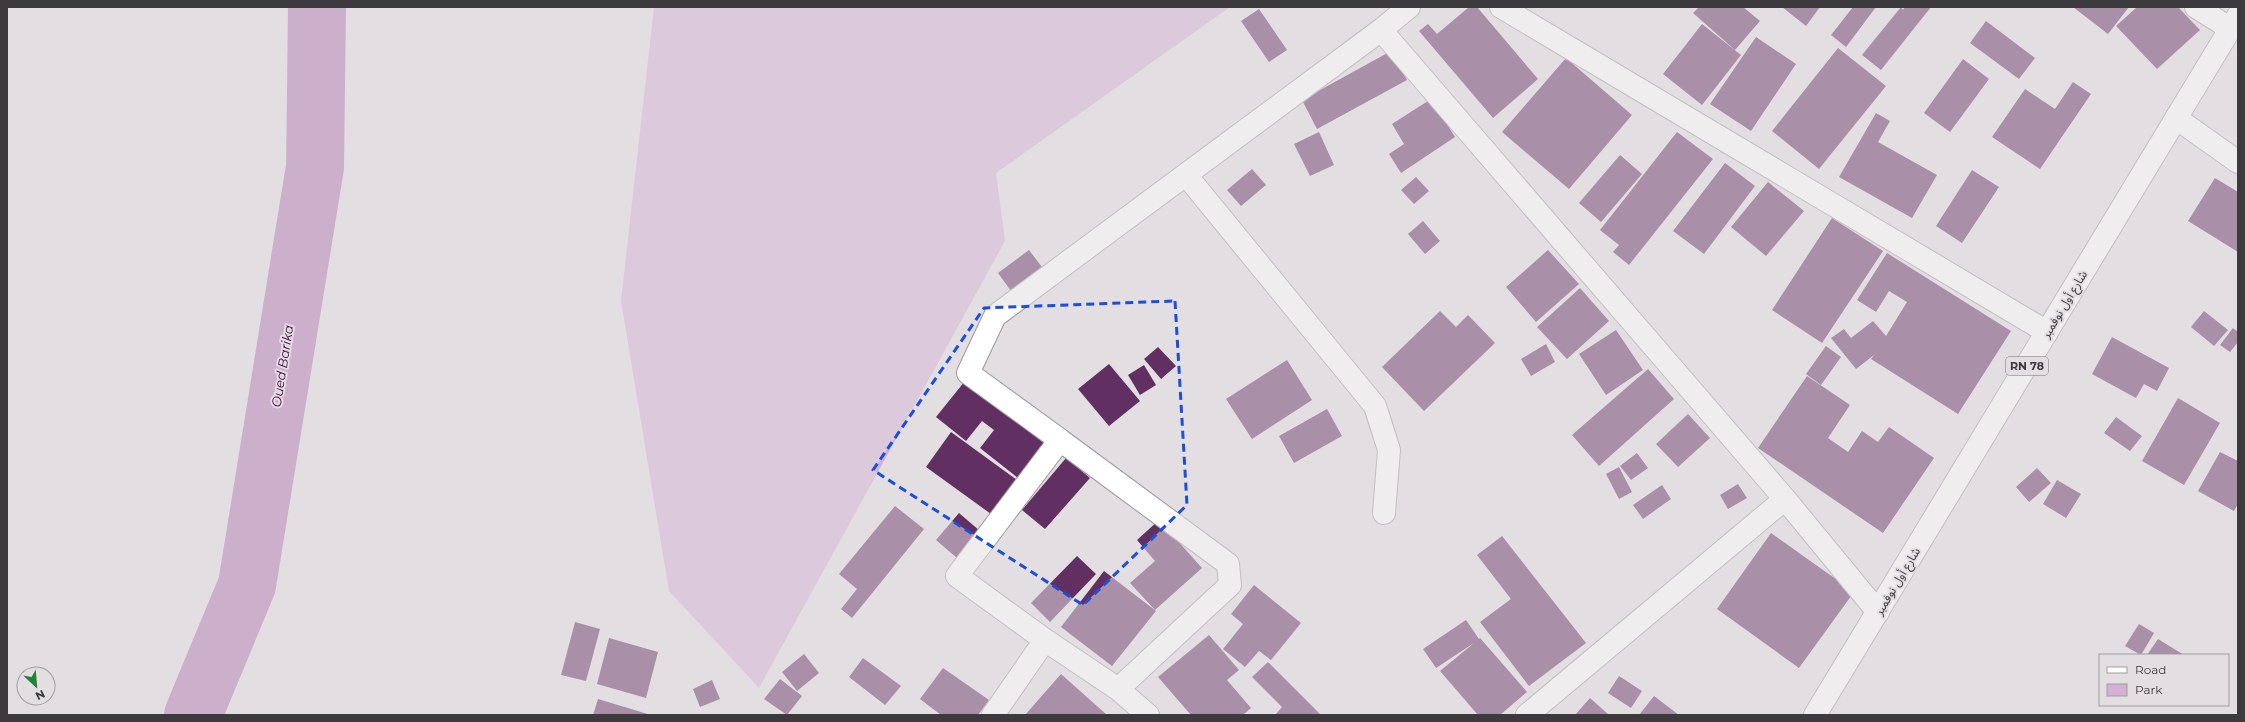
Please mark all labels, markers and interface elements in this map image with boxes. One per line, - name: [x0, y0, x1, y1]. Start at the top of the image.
- street label: شارع أول نوفمبر: [2037, 267, 2092, 342]
- water label: Oued Barika: [268, 323, 296, 408]
- road number: RN 78: [2006, 357, 2048, 375]
- street label: شارع أول نوفمبر: [1870, 544, 1925, 619]
- legend: [2099, 654, 2229, 706]
- text: Road: [2135, 662, 2166, 677]
- north arrow: [16, 666, 56, 706]
- text: Park: [2135, 682, 2163, 697]
- text: N: [33, 687, 47, 703]

